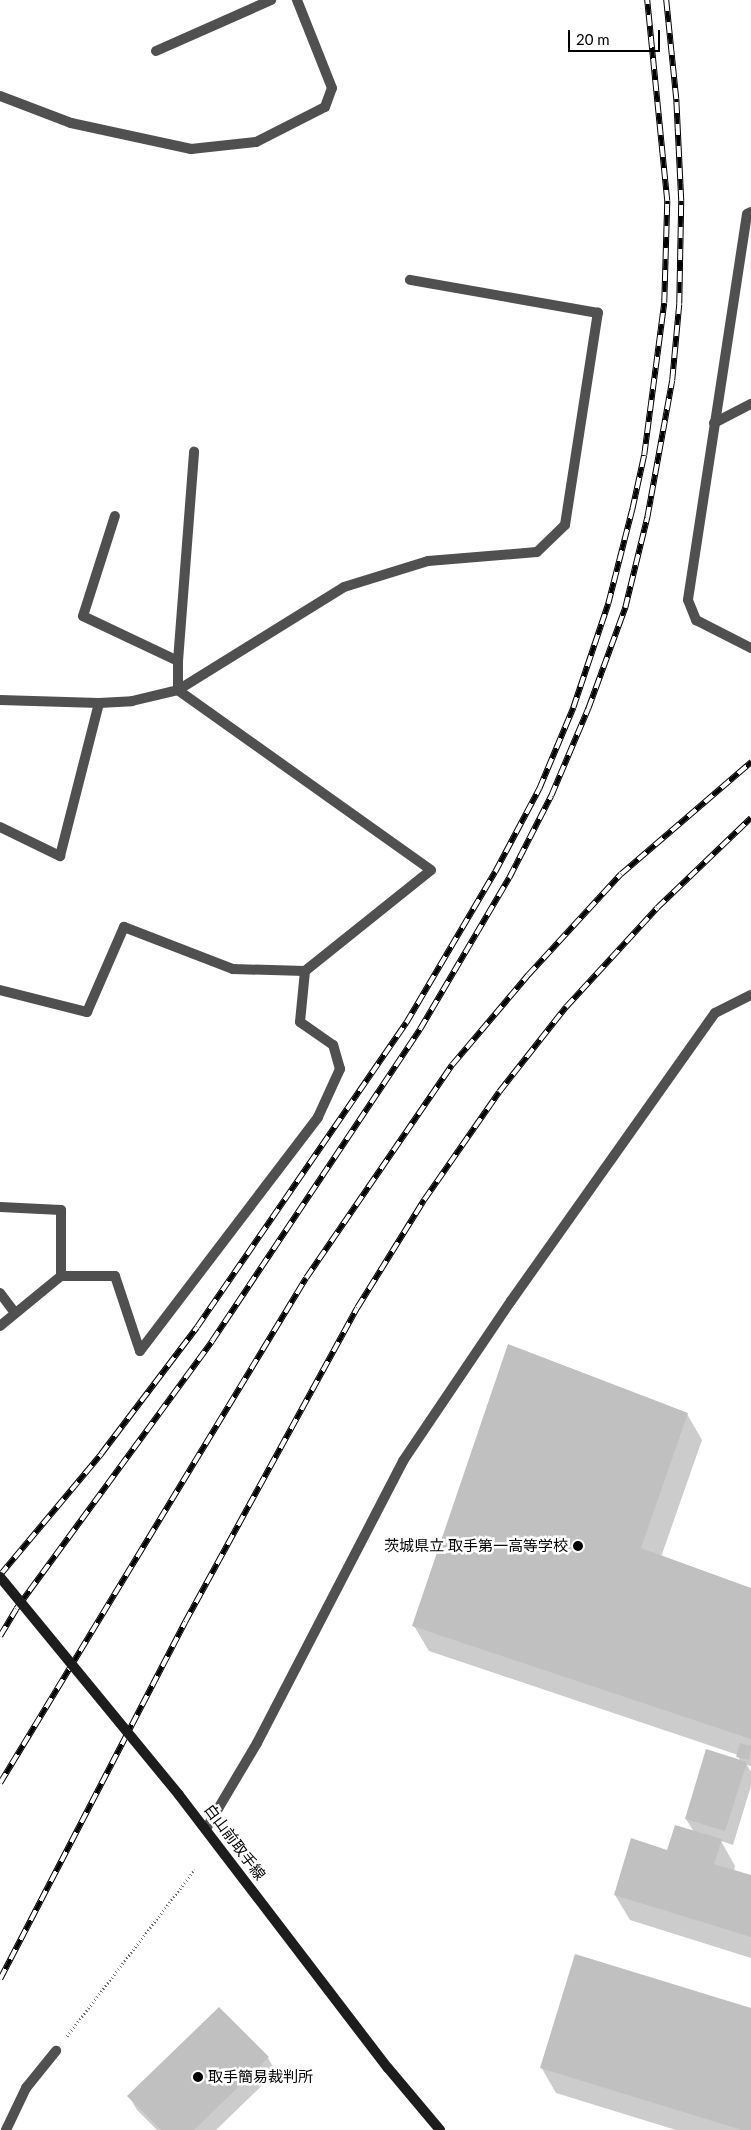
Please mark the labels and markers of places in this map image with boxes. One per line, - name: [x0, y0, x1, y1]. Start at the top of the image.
- place label: 茨城県立 取手第一高等学校: [384, 1537, 568, 1555]
- marker: 茨城県立 取手第一高等学校: [572, 1540, 584, 1552]
- place label: 取手簡易裁判所: [208, 2068, 313, 2086]
- marker: 取手簡易裁判所: [192, 2071, 204, 2083]

